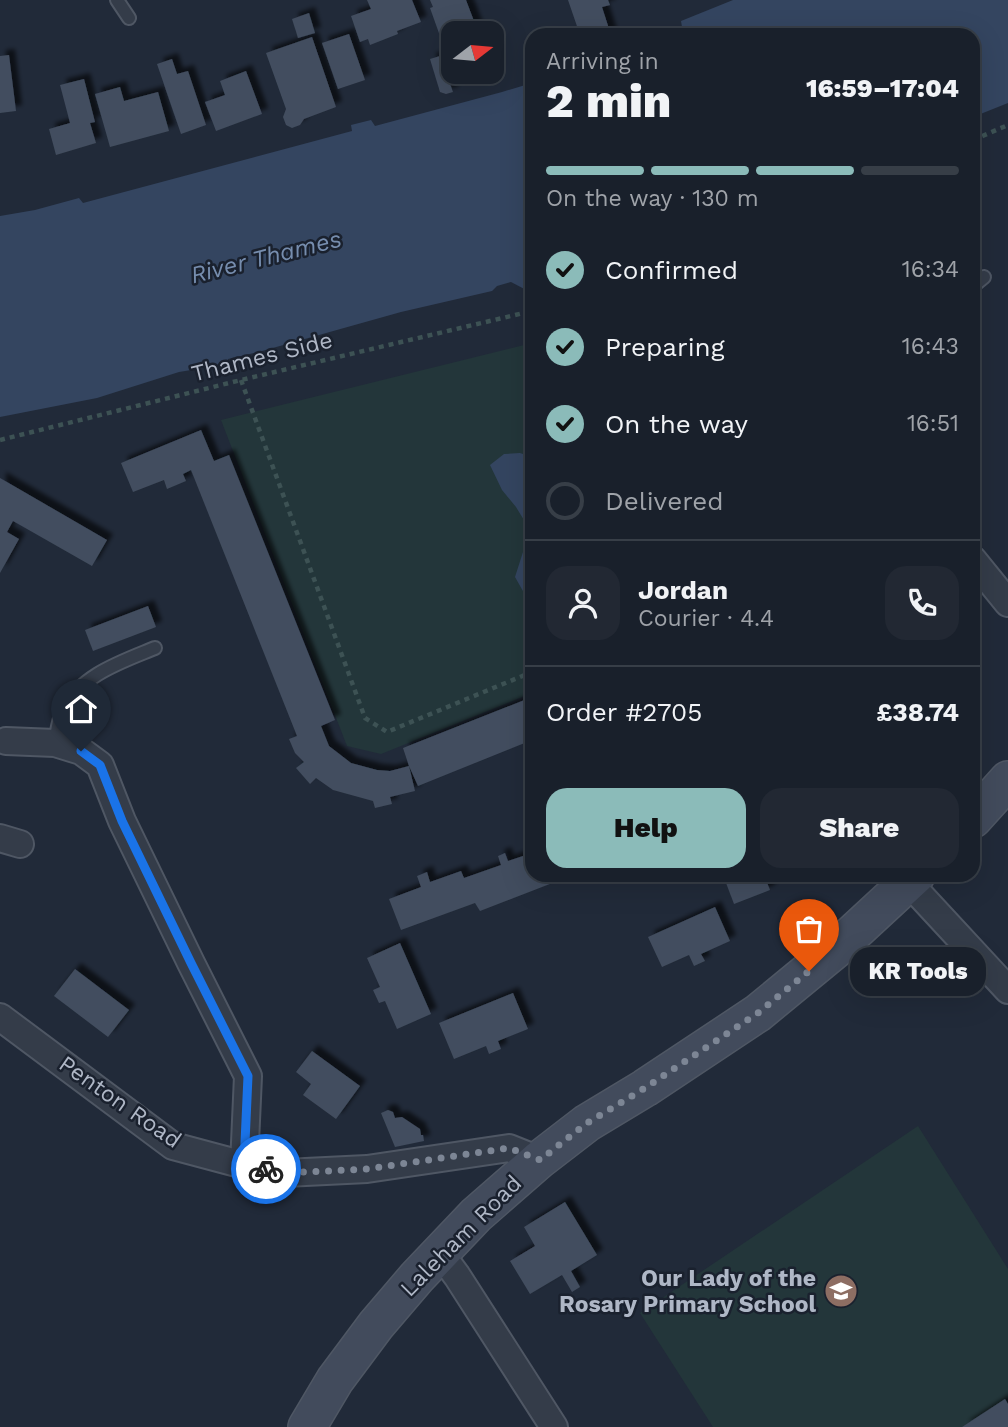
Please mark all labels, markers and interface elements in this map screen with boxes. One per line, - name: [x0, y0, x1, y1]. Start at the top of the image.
- north arrow: [441, 21, 504, 84]
- map controls: [441, 21, 504, 84]
- text: Arriving in: [546, 48, 659, 75]
- text: 16:59–17:04: [806, 73, 959, 103]
- text: 2 min: [546, 74, 671, 128]
- text: On the way · 130 m: [546, 185, 759, 212]
- water label: River Thames: [188, 225, 344, 289]
- icon: check: [546, 251, 584, 289]
- text: Confirmed: [605, 255, 738, 285]
- text: 16:34: [902, 256, 959, 283]
- street label: Thames Side: [189, 326, 335, 388]
- icon: check: [546, 328, 584, 366]
- text: Preparing: [605, 332, 725, 362]
- text: 16:43: [902, 333, 959, 360]
- icon: check: [546, 405, 584, 443]
- text: On the way: [605, 409, 748, 439]
- text: 16:51: [907, 410, 959, 437]
- text: Delivered: [605, 486, 724, 516]
- button: person: [546, 566, 620, 640]
- button: phone: [885, 566, 959, 640]
- text: Jordan: [638, 575, 728, 605]
- text: Courier · 4.4: [638, 605, 774, 632]
- pin: [51, 679, 111, 751]
- icon: home: [62, 690, 100, 728]
- text: Order #2705: [546, 697, 702, 727]
- text: £38.74: [876, 697, 959, 727]
- button: Help: [546, 788, 746, 868]
- button: Share: [760, 788, 959, 868]
- pin: [779, 899, 839, 971]
- icon: bag: [790, 910, 828, 948]
- callout: KR Tools: [851, 946, 987, 996]
- text: KR Tools: [868, 958, 968, 985]
- street label: Penton Road: [54, 1050, 186, 1154]
- courier: [231, 1134, 301, 1204]
- icon: bike: [247, 1150, 285, 1188]
- street label: Laleham Road: [395, 1170, 527, 1302]
- place label: Our Lady of the Rosary Primary School: [559, 1265, 816, 1318]
- school or university icon: Our Lady of the Rosary Primary School: [822, 1272, 860, 1310]

